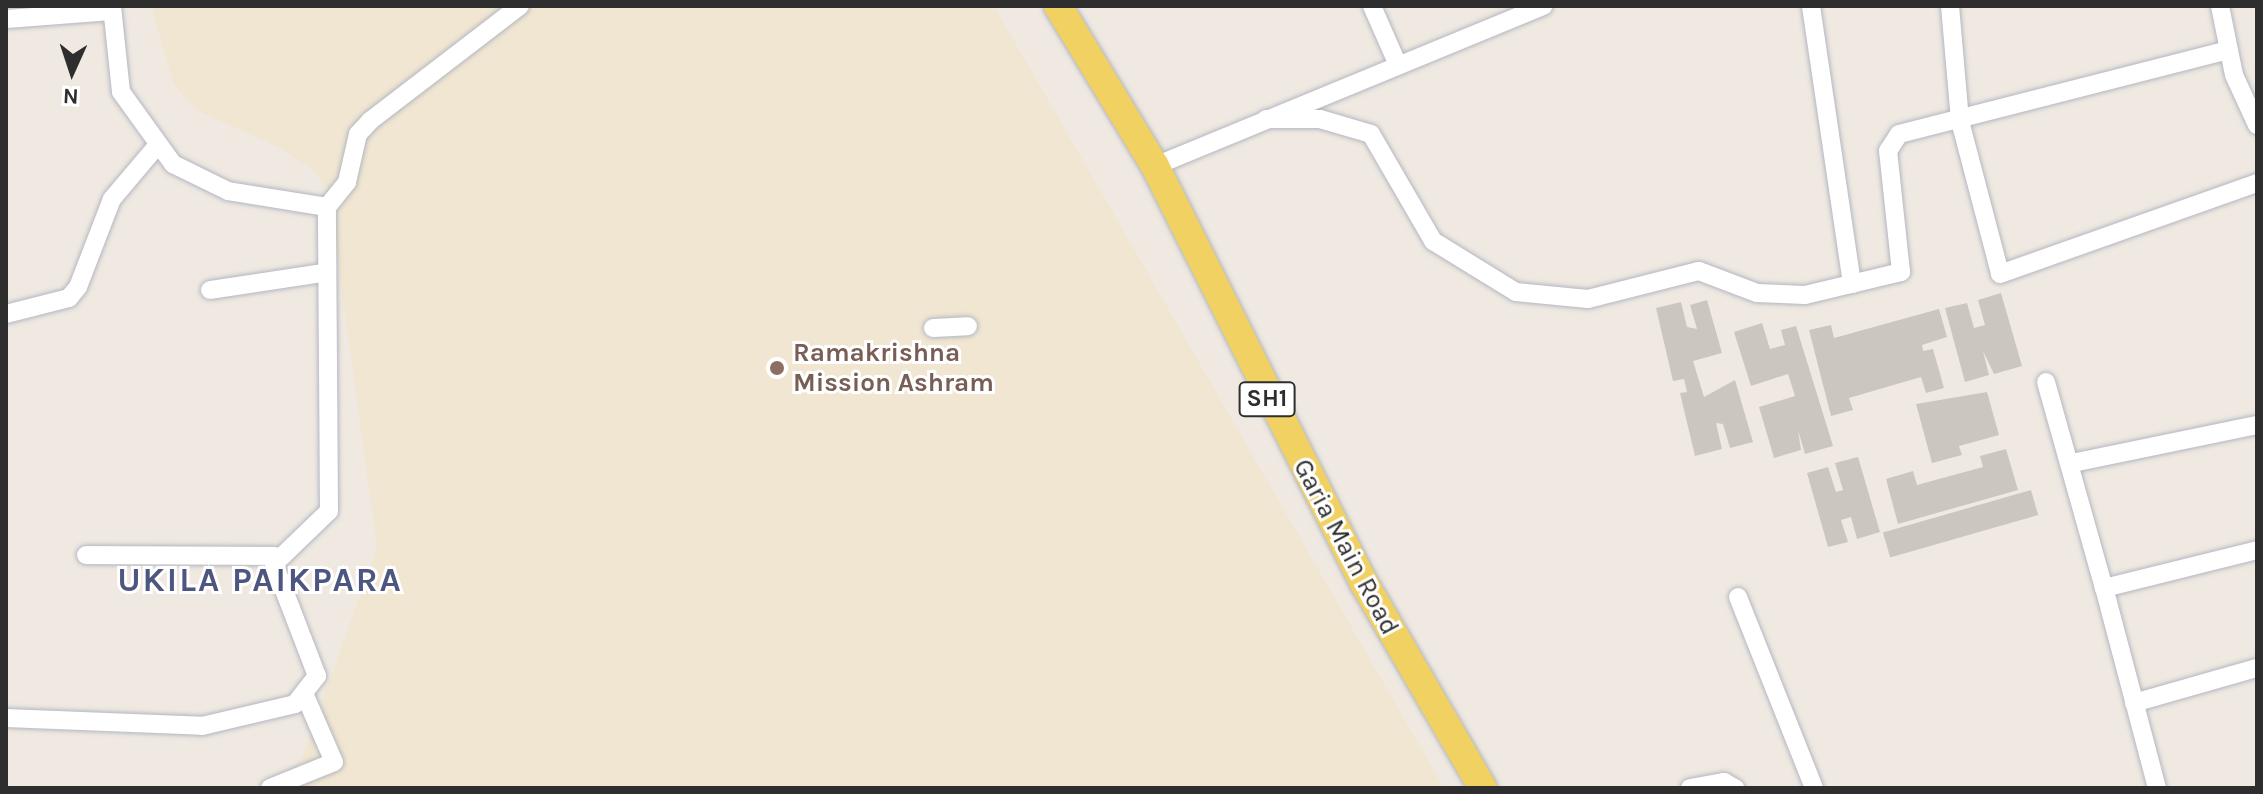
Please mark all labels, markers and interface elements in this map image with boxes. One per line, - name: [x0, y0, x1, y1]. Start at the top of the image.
- north arrow: [32, 32, 112, 112]
- text: N: [62, 83, 79, 109]
- place label: Ramakrishna Mission Ashram: [793, 337, 994, 398]
- marker: Ramakrishna Mission Ashram: [768, 359, 786, 377]
- road number: SH1: [1237, 379, 1297, 419]
- street label: Garia Main Road: [1287, 454, 1405, 640]
- district label: UKILA PAIKPARA: [117, 561, 403, 601]

